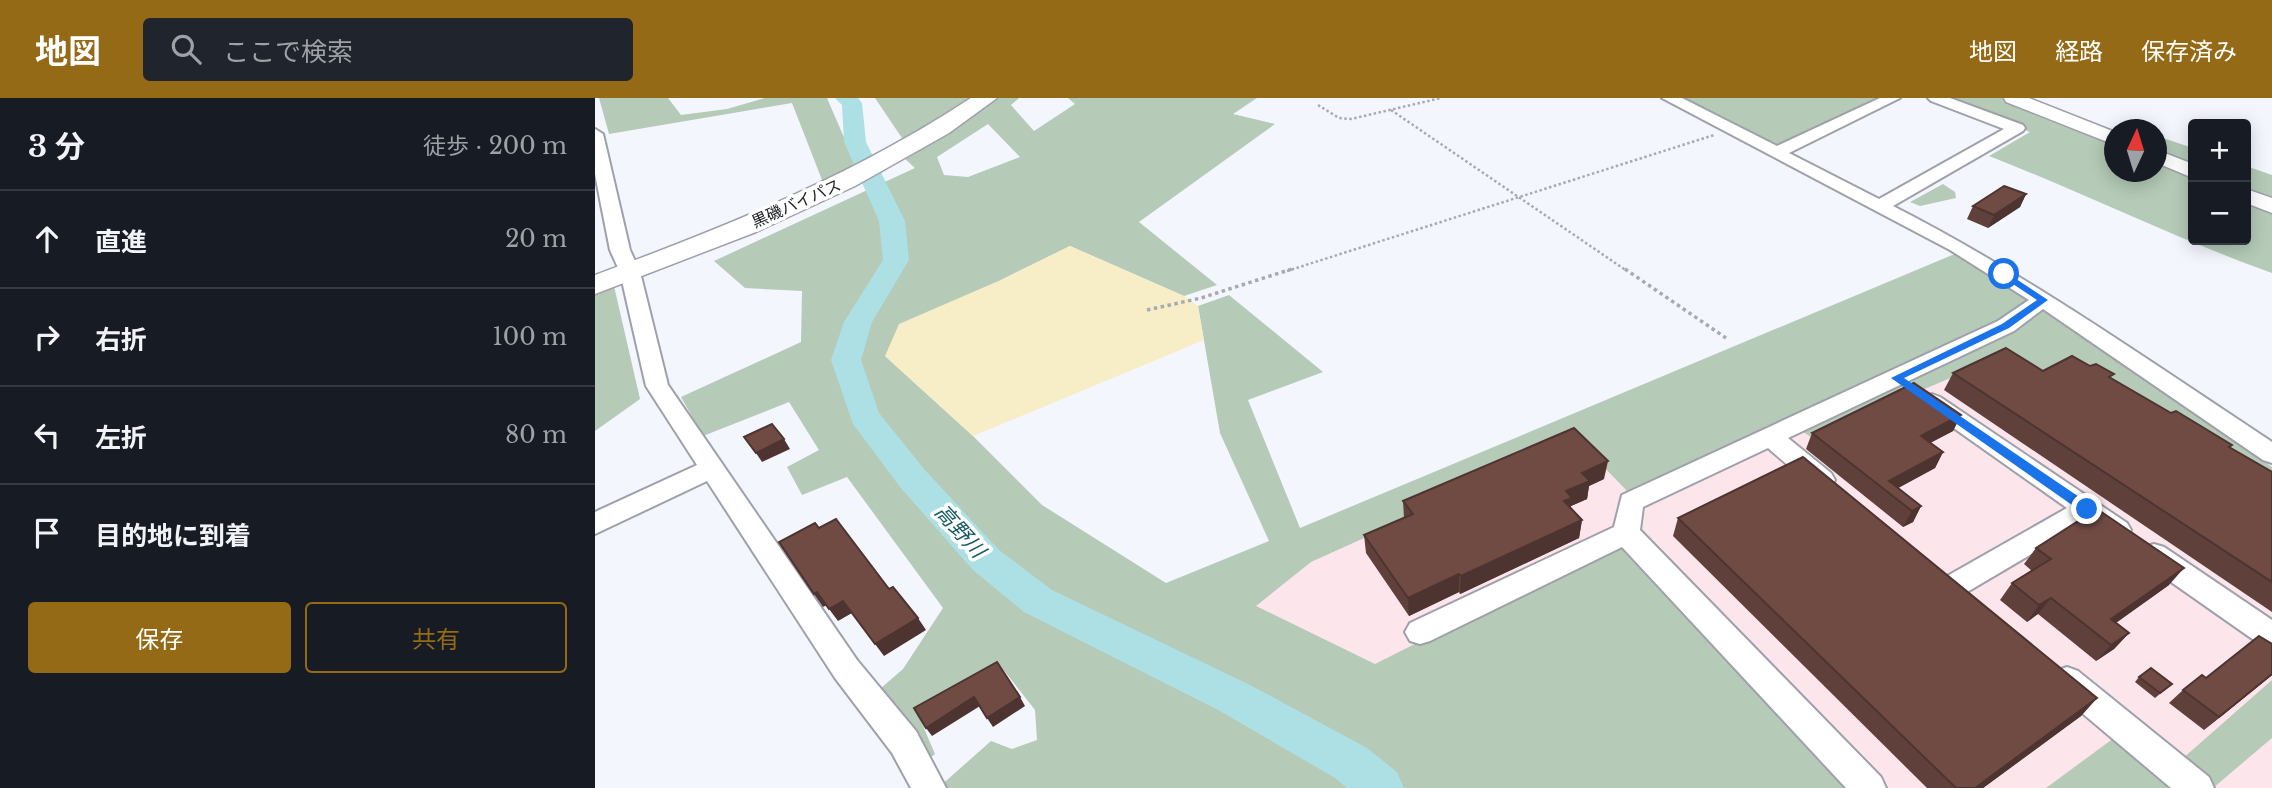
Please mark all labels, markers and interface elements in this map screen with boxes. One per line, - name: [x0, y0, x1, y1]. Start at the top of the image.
- search box: [143, 18, 633, 81]
- icon: search: [167, 30, 205, 68]
- text: 地図: [35, 31, 101, 72]
- text: ここで検索: [223, 36, 353, 68]
- text: 地図: [1969, 37, 2017, 66]
- text: 経路: [2055, 37, 2103, 66]
- text: 保存済み: [2141, 37, 2237, 66]
- north arrow: [2104, 119, 2167, 182]
- map controls: [2188, 119, 2251, 245]
- button: +: [2188, 119, 2251, 182]
- text: 3 分: [28, 128, 85, 165]
- text: 徒歩 · 200 m: [423, 132, 567, 160]
- street label: 黒磯バイパス: [748, 174, 844, 232]
- button: −: [2188, 182, 2251, 245]
- icon: ahead: [28, 220, 66, 258]
- text: 20 m: [505, 225, 567, 253]
- text: 直進: [95, 226, 147, 258]
- route start: [1988, 258, 2019, 289]
- icon: right: [28, 318, 66, 356]
- text: 100 m: [493, 323, 567, 351]
- text: 右折: [95, 324, 147, 356]
- icon: left: [28, 416, 66, 454]
- text: 80 m: [505, 421, 567, 449]
- text: 左折: [95, 422, 147, 454]
- route end: [2071, 493, 2102, 524]
- water label: 高野川: [929, 499, 992, 565]
- icon: arrive: [28, 514, 66, 552]
- text: 目的地に到着: [95, 520, 251, 552]
- button: 保存: [28, 602, 291, 673]
- button: 共有: [305, 602, 567, 673]

